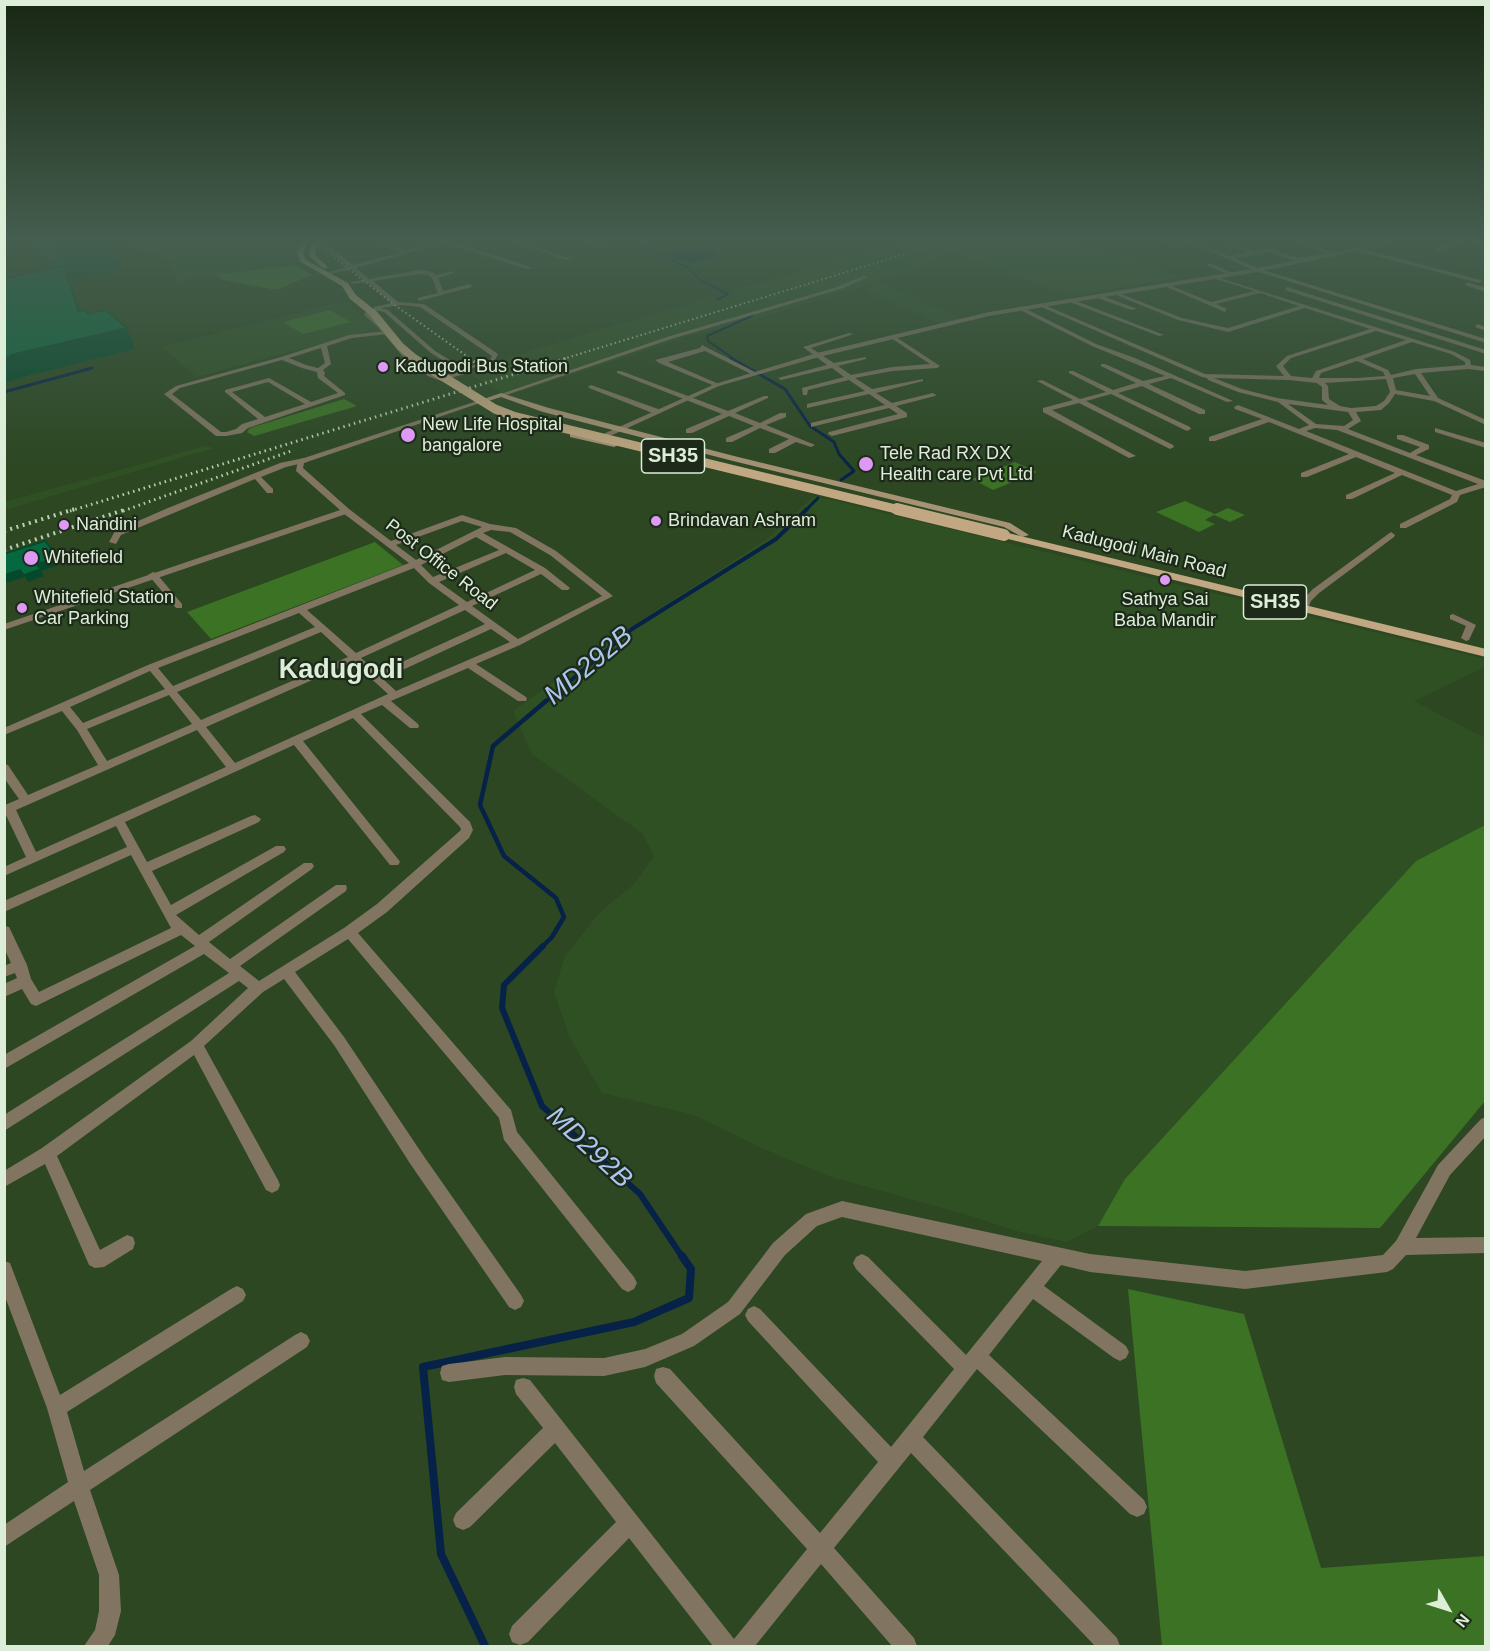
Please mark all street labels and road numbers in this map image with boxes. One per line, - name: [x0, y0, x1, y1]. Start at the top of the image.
- road number: SH35: [642, 439, 704, 473]
- street label: Post Office Road: [381, 515, 501, 615]
- street label: Kadugodi Main Road: [1060, 521, 1228, 583]
- road number: SH35: [1244, 585, 1306, 619]

